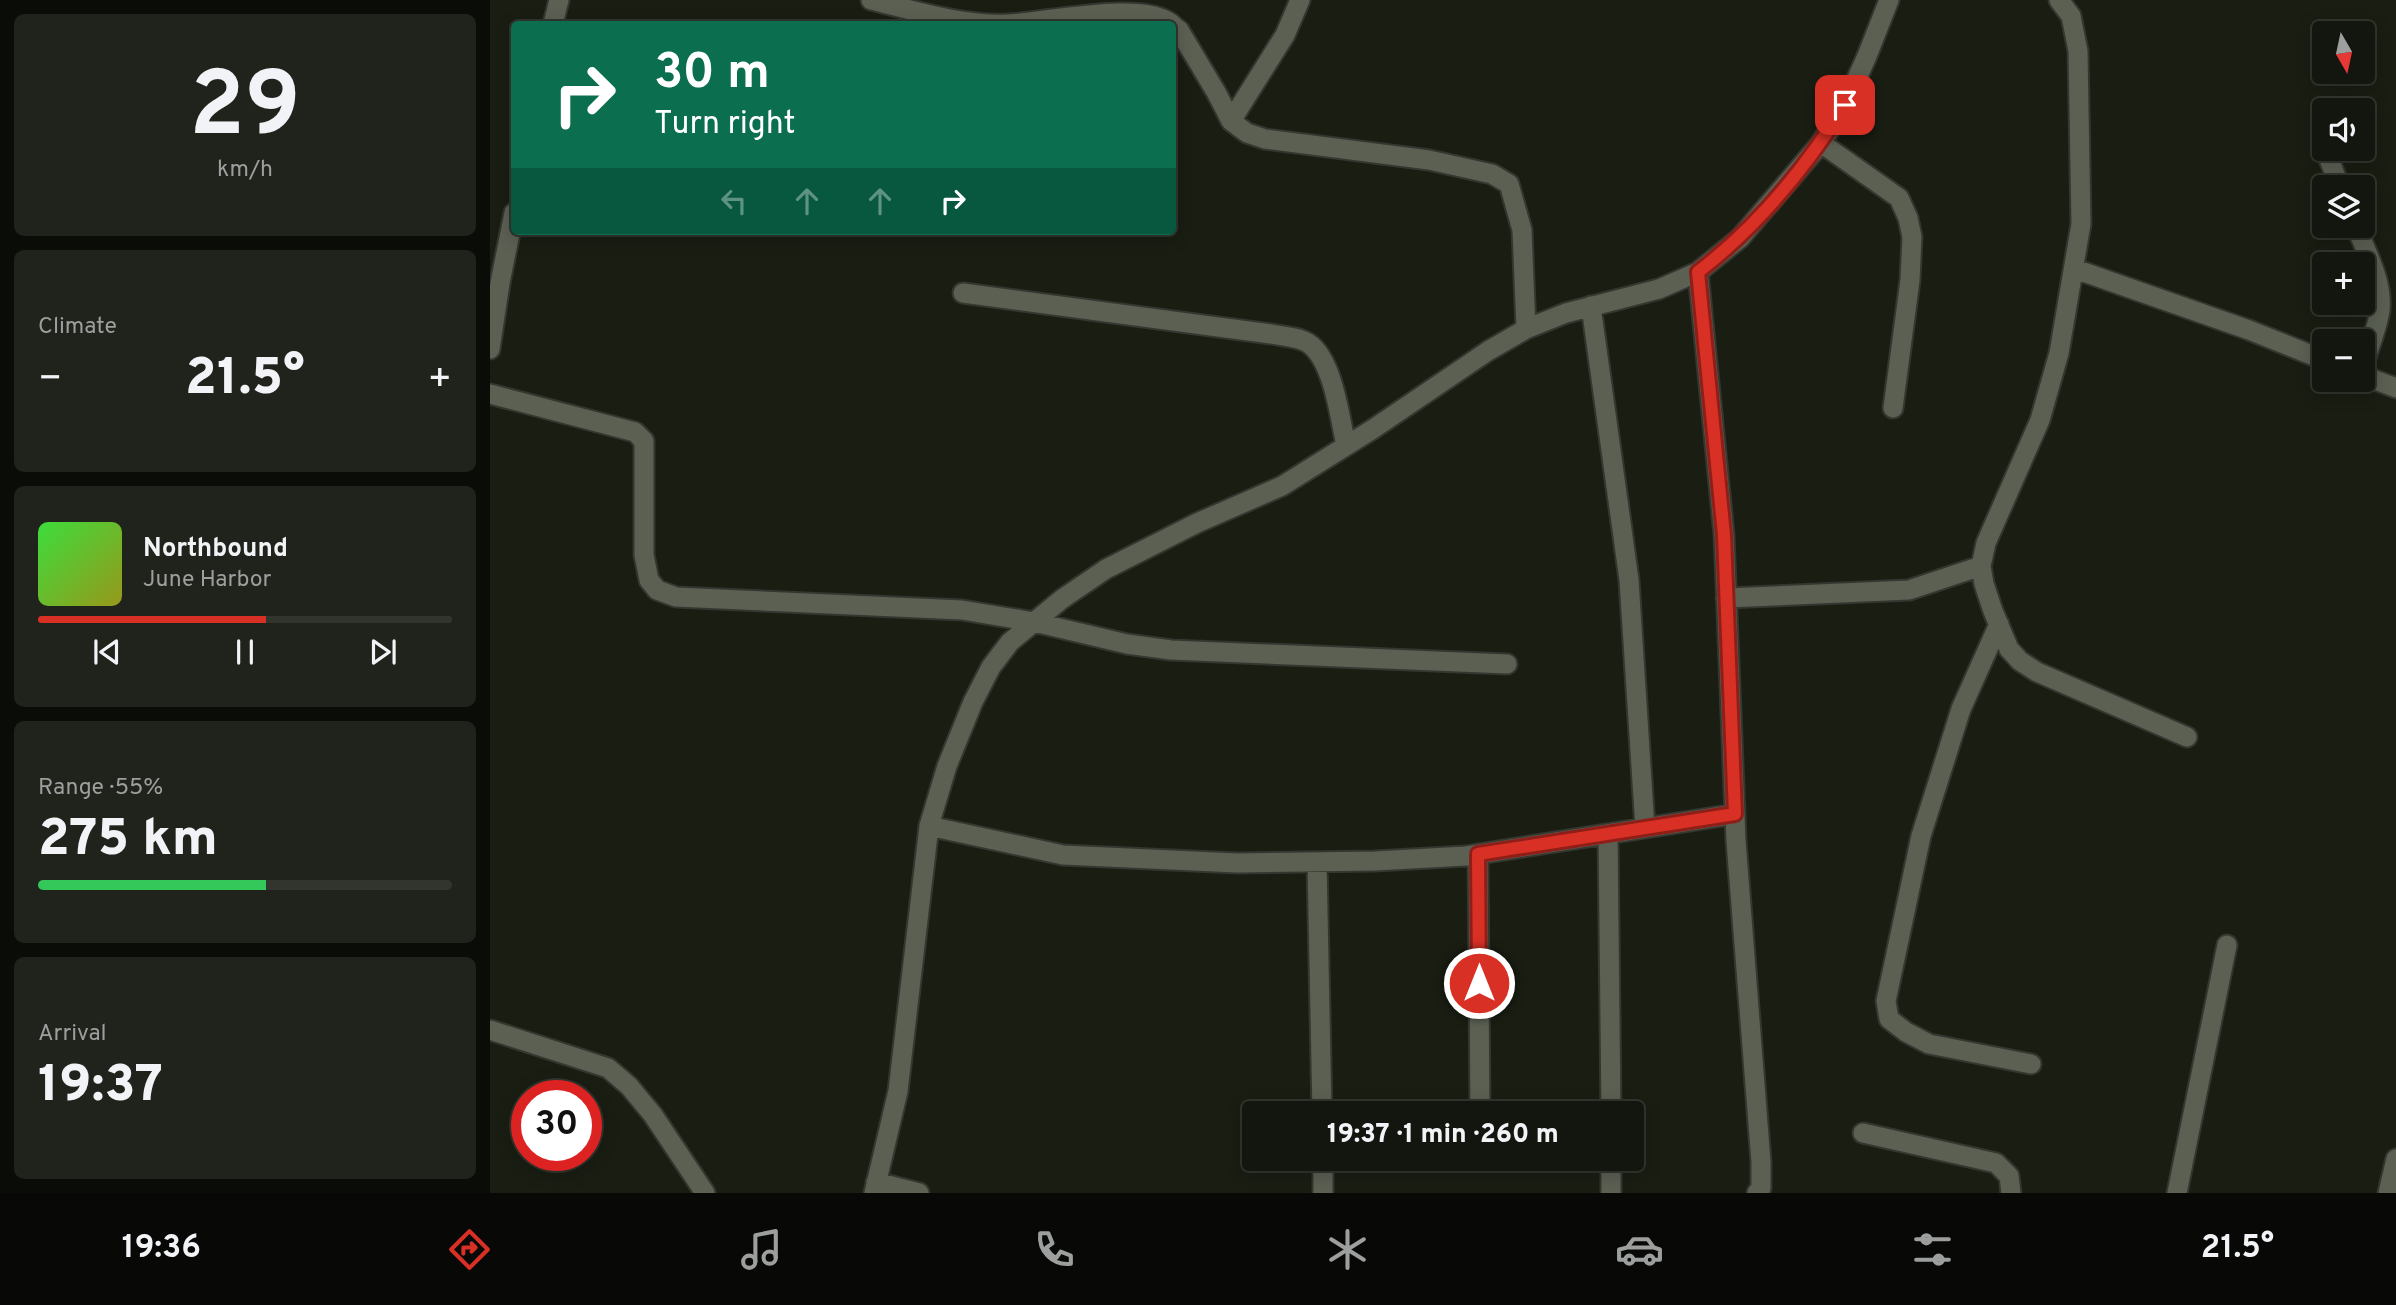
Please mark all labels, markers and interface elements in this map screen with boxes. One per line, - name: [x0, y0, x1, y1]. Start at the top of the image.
- north arrow: [2312, 21, 2375, 84]
- map controls: [2312, 21, 2375, 392]
- text: 30 m: [654, 44, 770, 106]
- icon: right: [539, 49, 630, 140]
- text: 29: [189, 53, 301, 168]
- pin: [1815, 75, 1875, 135]
- icon: arrive: [1826, 86, 1864, 124]
- button: sound: [2312, 98, 2375, 161]
- text: Turn right: [654, 105, 796, 145]
- text: km/h: [217, 156, 273, 185]
- button: layers: [2312, 175, 2375, 238]
- icon: left: [715, 182, 753, 220]
- icon: ahead: [788, 182, 826, 220]
- icon: ahead: [861, 182, 899, 220]
- icon: right: [934, 182, 972, 220]
- button: +: [2312, 252, 2375, 315]
- text: Climate: [38, 313, 117, 342]
- button: −: [2312, 329, 2375, 392]
- text: 21.5°: [185, 347, 305, 413]
- text: −: [38, 356, 63, 405]
- text: +: [427, 356, 452, 405]
- text: Northbound: [143, 533, 288, 566]
- text: June Harbor: [143, 566, 271, 595]
- icon: previous: [88, 633, 126, 671]
- icon: pause: [226, 633, 264, 671]
- icon: next: [364, 633, 402, 671]
- text: Range · 55%: [38, 774, 163, 803]
- text: 275 km: [38, 808, 218, 874]
- position arrow: [1442, 946, 1516, 1020]
- text: Arrival: [38, 1020, 107, 1049]
- text: 19:37: [38, 1054, 163, 1120]
- speed limit sign: 30: [511, 1080, 602, 1171]
- text: 19:37 · 1 min · 260 m: [1327, 1119, 1559, 1152]
- icon: directions: [445, 1225, 494, 1274]
- icon: music: [737, 1225, 786, 1274]
- icon: phone: [1030, 1225, 1079, 1274]
- icon: climate: [1323, 1225, 1372, 1274]
- icon: car: [1615, 1225, 1664, 1274]
- icon: filters: [1908, 1225, 1957, 1274]
- text: 19:36: [122, 1229, 201, 1269]
- text: 21.5°: [2201, 1229, 2274, 1269]

